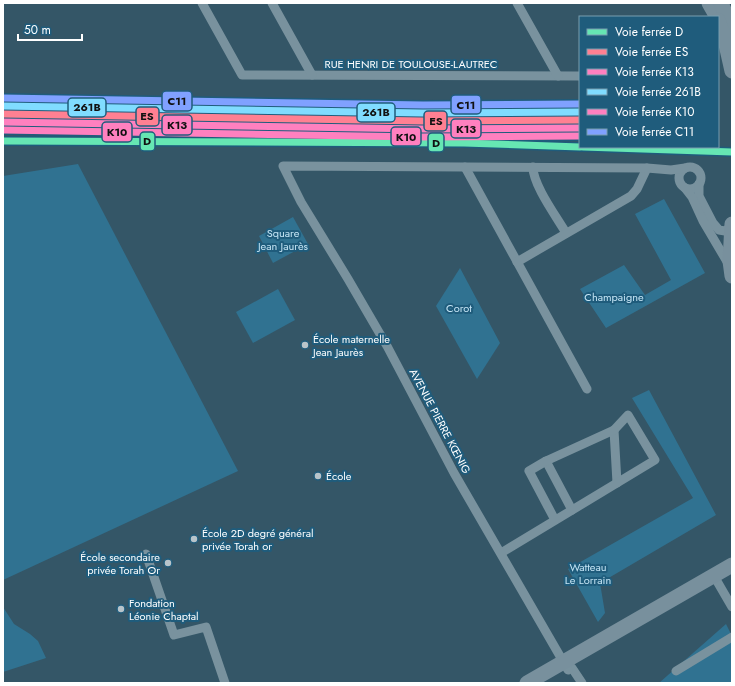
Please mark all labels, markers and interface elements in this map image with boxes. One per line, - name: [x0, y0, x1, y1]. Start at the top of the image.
- scale bar: [18, 16, 82, 42]
- legend: [579, 16, 719, 148]
- text: 50 m: [24, 21, 51, 39]
- text: Voie ferrée D: [615, 23, 683, 41]
- text: Voie ferrée ES: [615, 43, 689, 61]
- street label: RUE HENRI DE TOULOUSE-LAUTREC: [325, 56, 497, 72]
- text: Voie ferrée K13: [615, 63, 694, 81]
- text: Voie ferrée 261B: [615, 83, 701, 101]
- line badge: C11: [162, 91, 192, 111]
- text: C11: [168, 93, 186, 109]
- line badge: C11: [451, 95, 481, 114]
- text: C11: [457, 97, 475, 113]
- line badge: 261B: [68, 98, 106, 117]
- text: 261B: [73, 99, 101, 115]
- line badge: 261B: [357, 103, 395, 122]
- text: Voie ferrée K10: [615, 103, 694, 121]
- text: 261B: [362, 104, 390, 120]
- line badge: ES: [136, 107, 159, 126]
- text: ES: [140, 108, 154, 124]
- line badge: ES: [424, 111, 447, 131]
- text: ES: [429, 113, 443, 129]
- line badge: K13: [162, 115, 192, 135]
- text: K13: [167, 117, 187, 133]
- line badge: K13: [451, 119, 481, 138]
- text: K13: [456, 121, 476, 137]
- line badge: K10: [102, 122, 132, 142]
- text: Voie ferrée C11: [615, 123, 694, 141]
- text: K10: [107, 124, 127, 140]
- line badge: K10: [391, 127, 421, 146]
- text: K10: [396, 129, 416, 145]
- line badge: D: [140, 132, 155, 151]
- text: D: [143, 133, 151, 149]
- line badge: D: [428, 133, 444, 152]
- text: D: [432, 135, 440, 151]
- park label: Square Jean Jaurès: [256, 225, 309, 254]
- park label: Champaigne: [584, 289, 644, 305]
- park label: Corot: [446, 300, 472, 316]
- place label: École maternelle Jean Jaurès: [311, 331, 390, 360]
- marker: École maternelle Jean Jaurès: [300, 340, 310, 350]
- street label: AVENUE PIERRE KŒNIG: [405, 366, 475, 477]
- place label: École: [326, 468, 352, 484]
- marker: École: [313, 471, 323, 481]
- place label: École 2D degré général privée Torah or: [202, 525, 314, 554]
- marker: École 2D degré général privée Torah or: [189, 534, 199, 544]
- place label: École secondaire privée Torah Or: [80, 549, 160, 578]
- marker: École secondaire privée Torah Or: [163, 558, 173, 568]
- park label: Watteau Le Lorrain: [565, 559, 611, 588]
- place label: Fondation Léonie Chaptal: [129, 595, 199, 624]
- marker: Fondation Léonie Chaptal: [116, 604, 126, 614]

